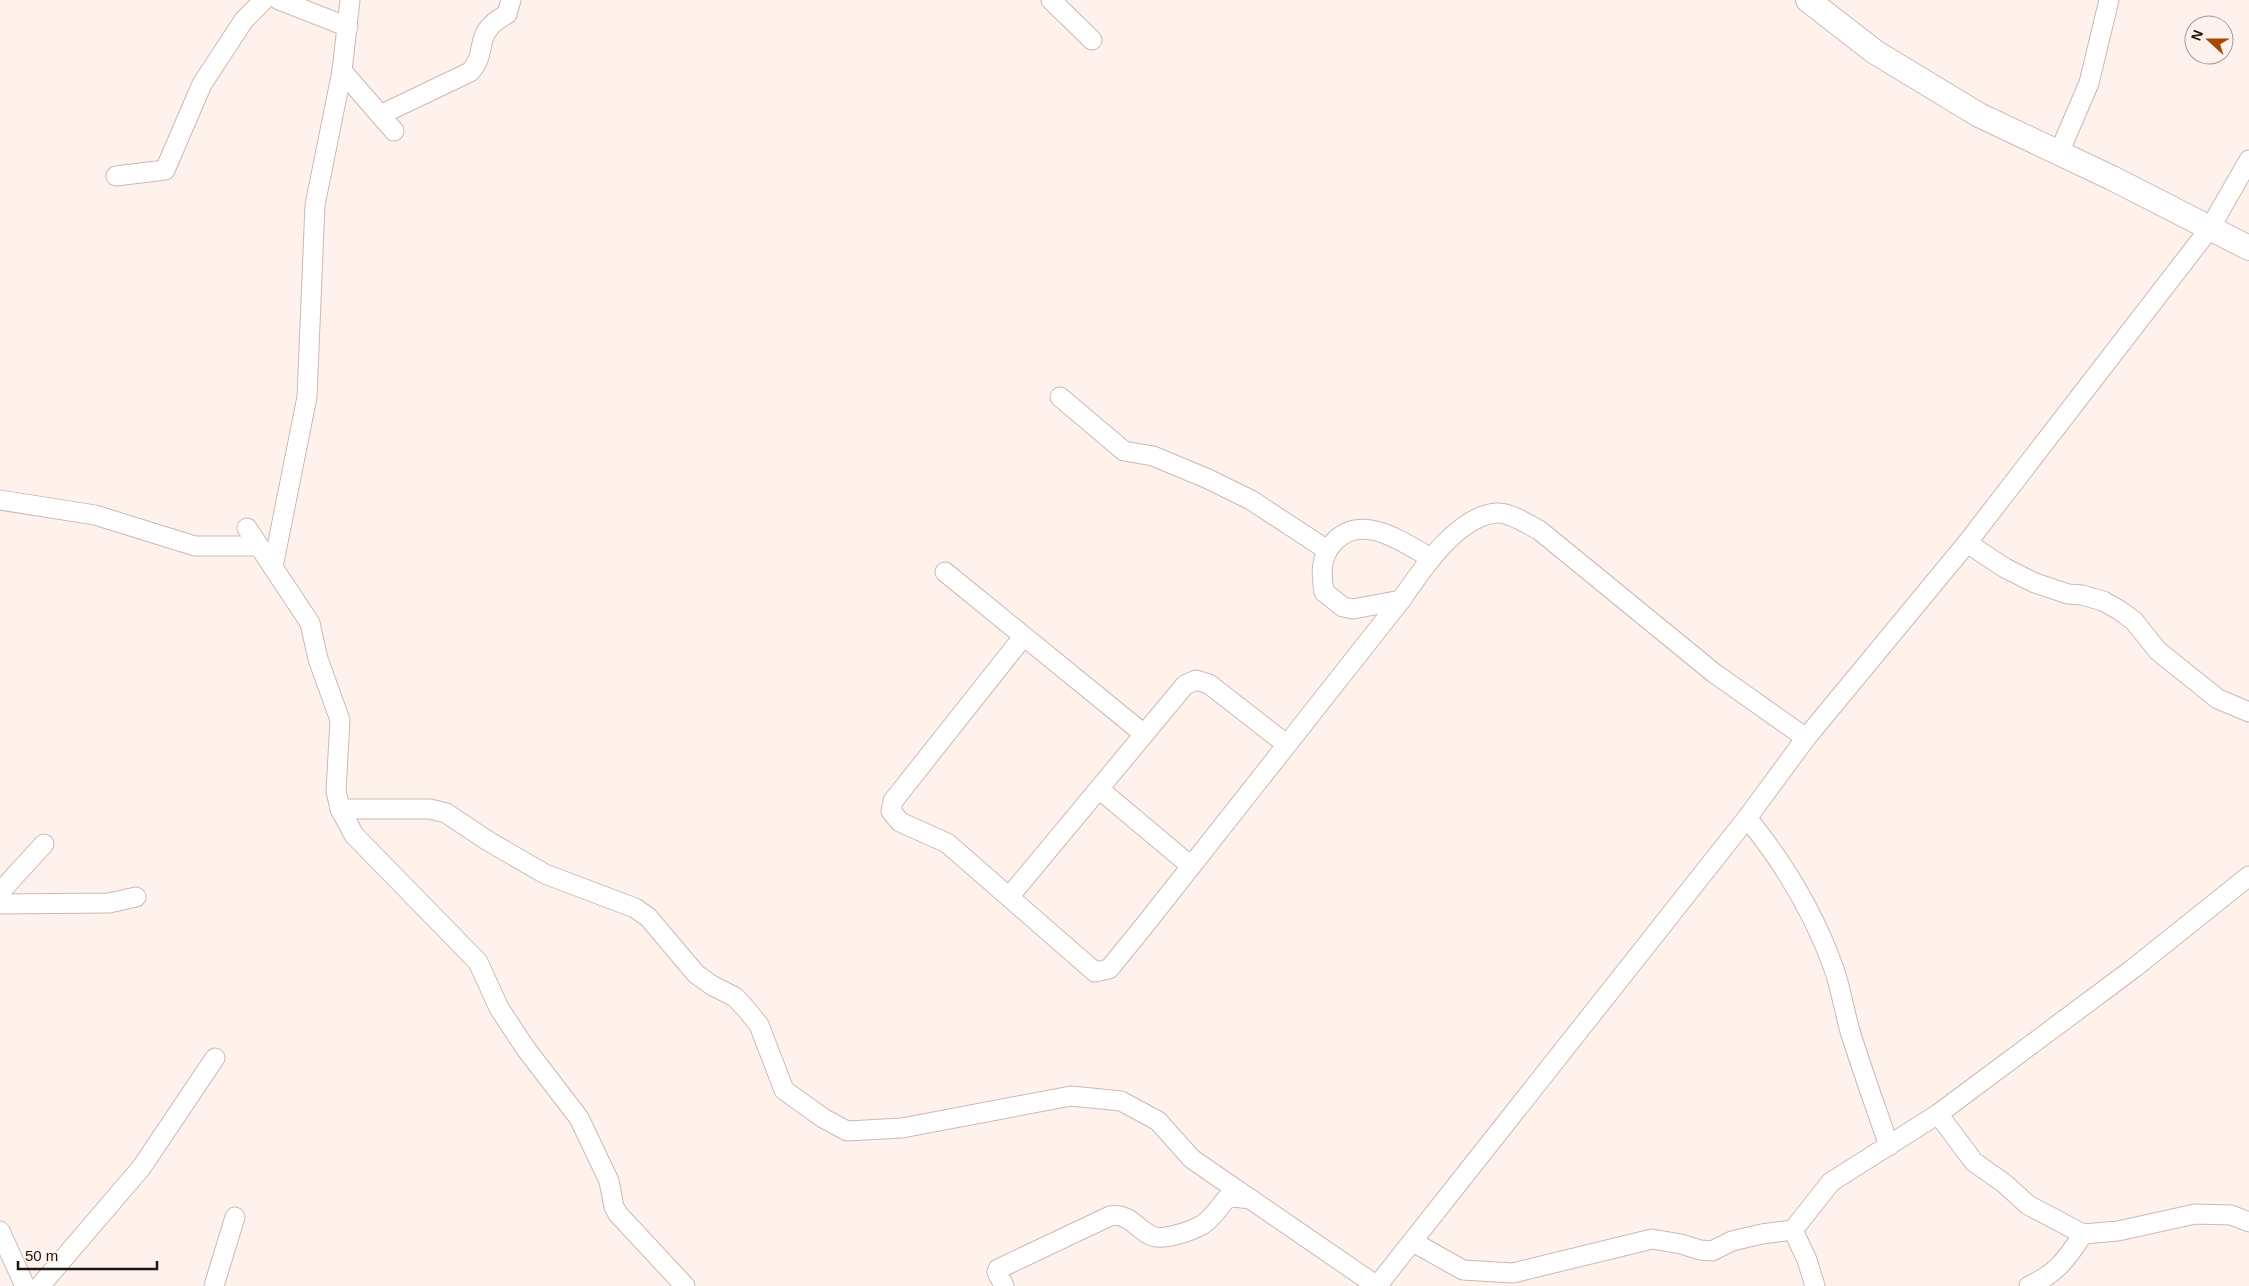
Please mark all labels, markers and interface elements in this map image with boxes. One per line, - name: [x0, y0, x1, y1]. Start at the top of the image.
- north arrow: [2184, 15, 2234, 65]
- text: N: [2188, 28, 2206, 43]
- scale bar: [18, 1238, 156, 1270]
- text: 50 m: [25, 1247, 58, 1264]

